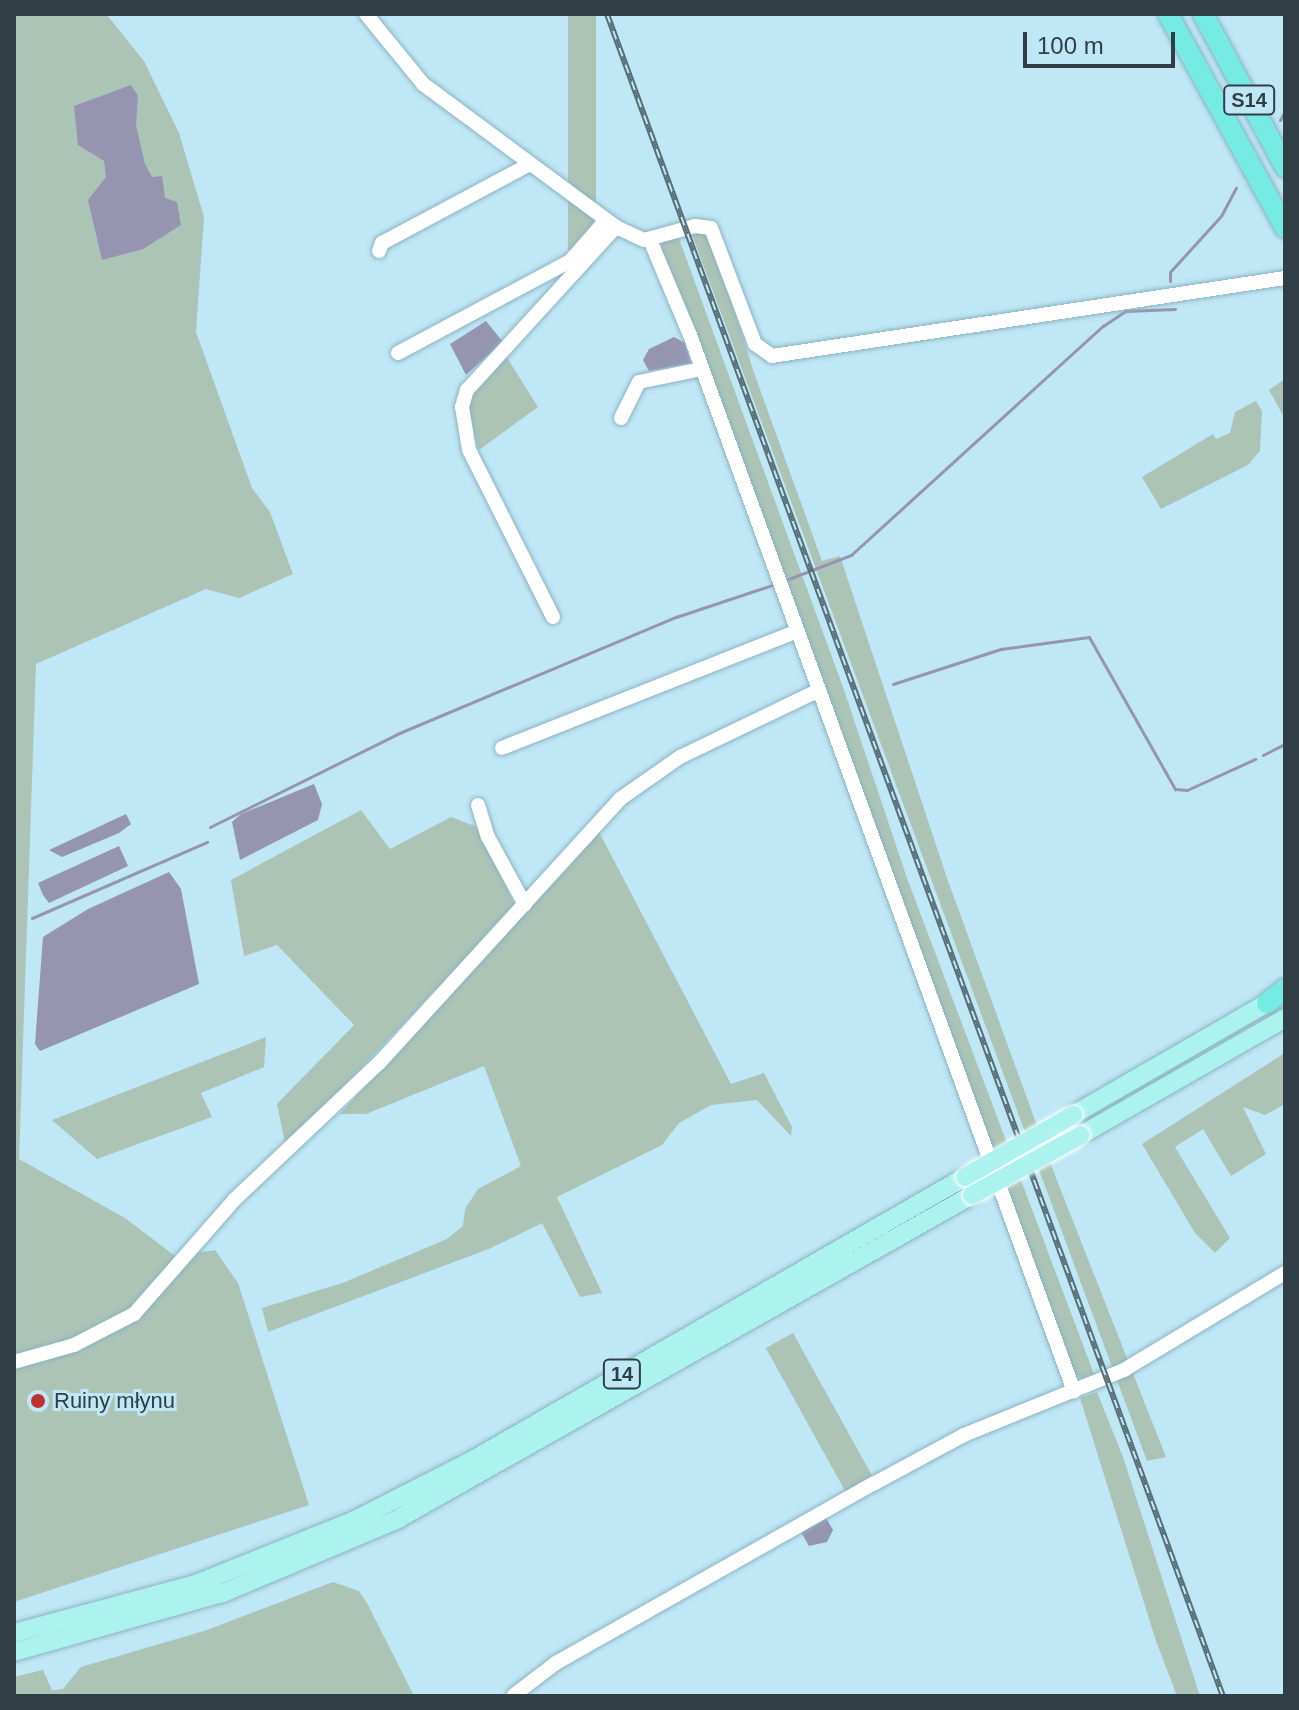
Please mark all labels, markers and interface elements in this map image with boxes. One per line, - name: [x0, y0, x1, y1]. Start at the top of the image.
- scale bar: [1027, 16, 1179, 66]
- text: 100 m: [1037, 32, 1104, 59]
- road number: S14: [1223, 84, 1275, 116]
- road number: 14: [602, 1358, 642, 1390]
- place label: Ruiny młynu: [54, 1388, 175, 1414]
- marker: Ruiny młynu: [29, 1392, 47, 1410]

